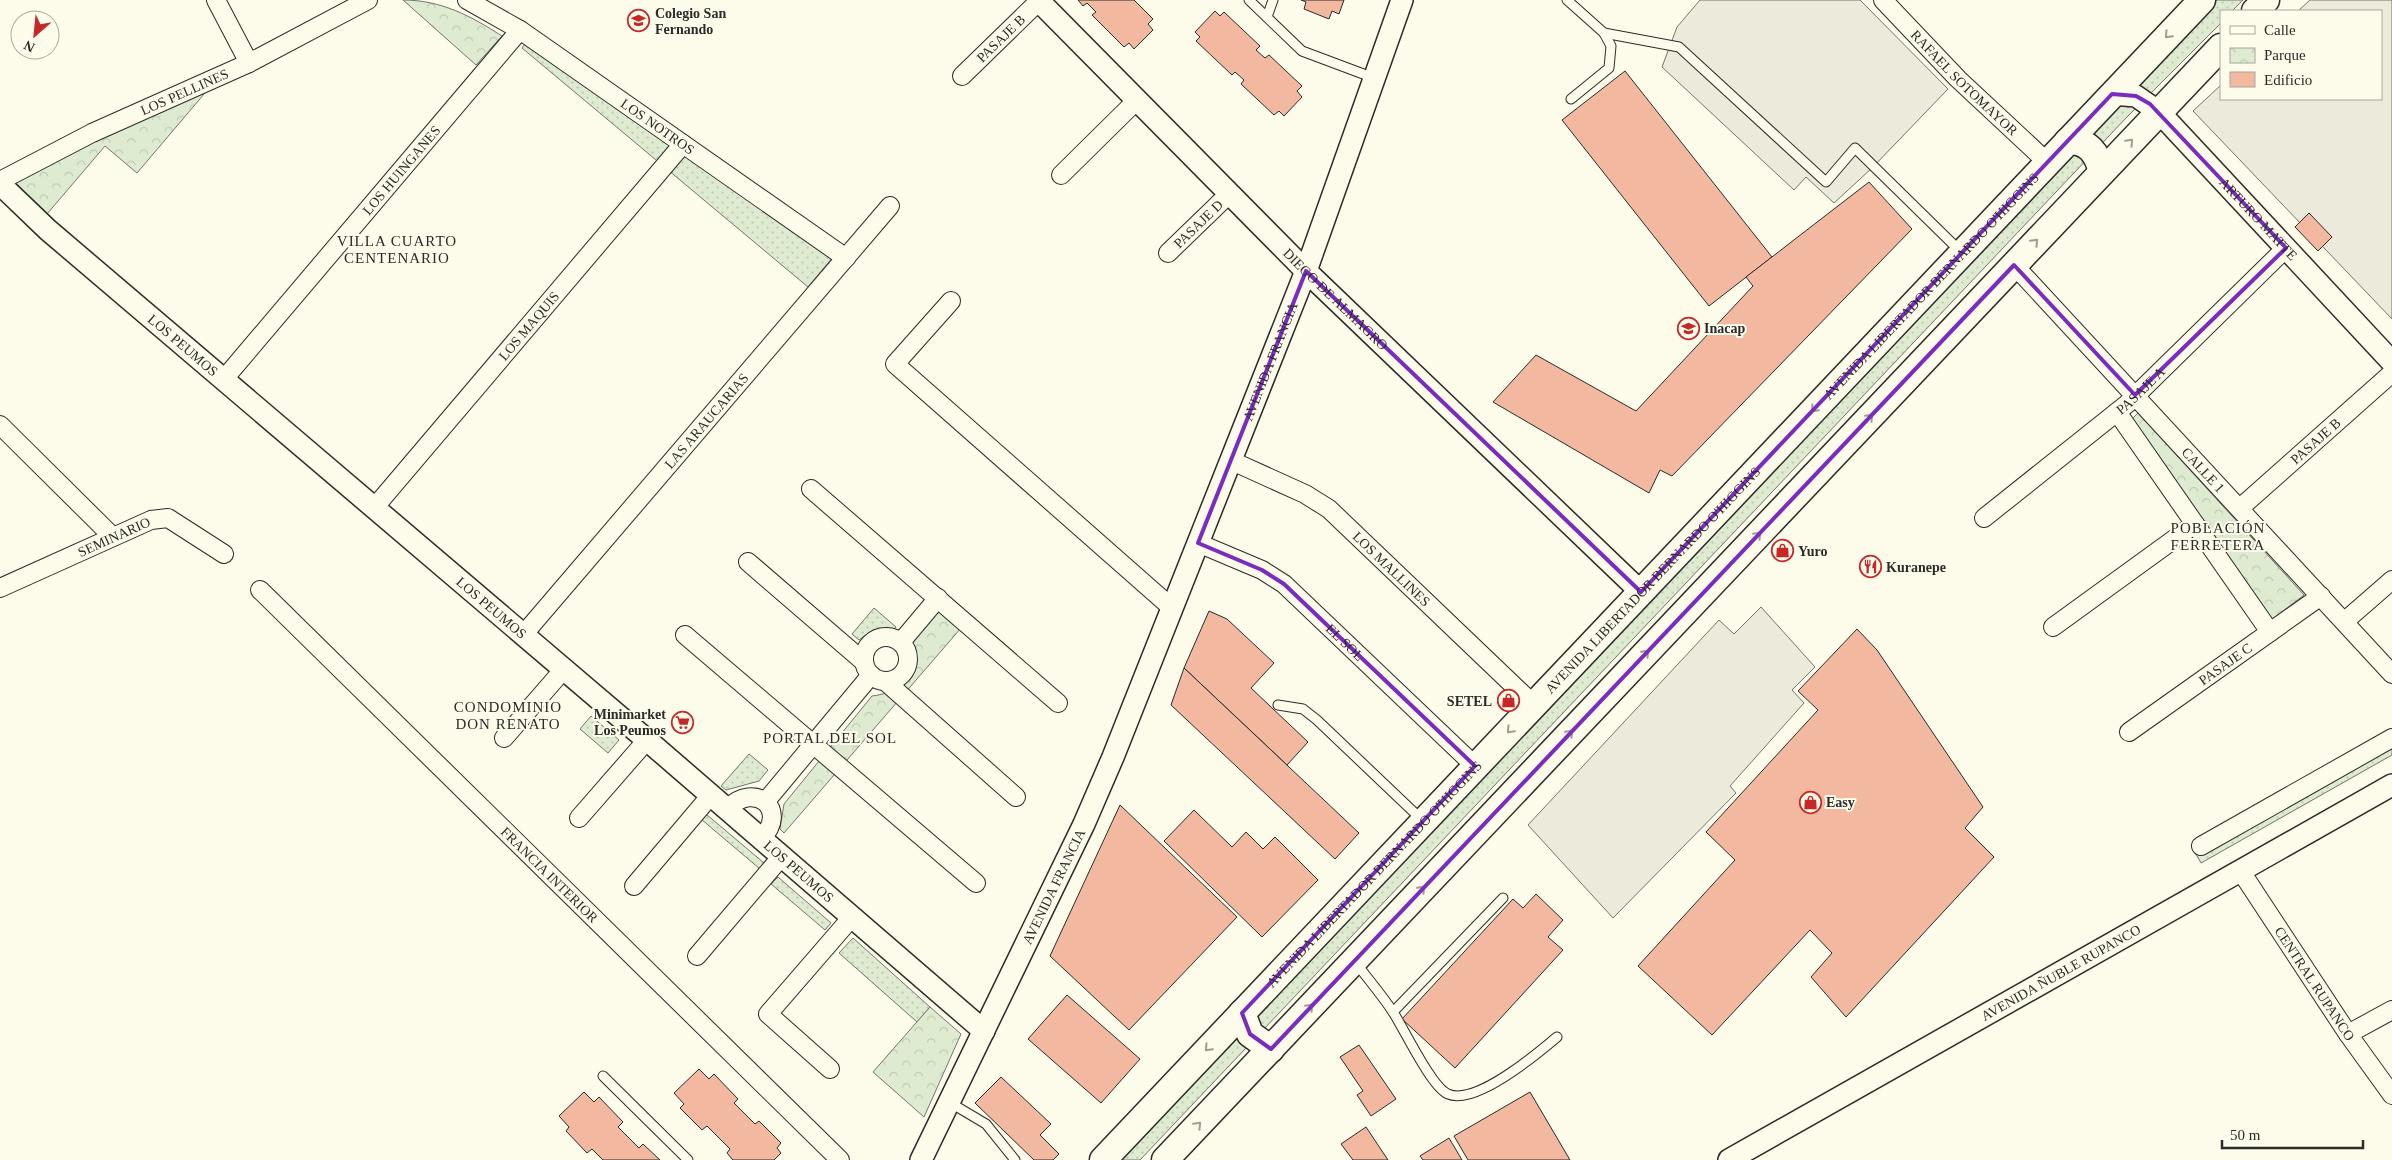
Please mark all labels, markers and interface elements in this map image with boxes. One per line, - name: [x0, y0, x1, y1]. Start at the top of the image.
- place label: Colegio San Fernando: [655, 6, 726, 37]
- school or university icon: Colegio San Fernando: [627, 9, 651, 33]
- north arrow: [10, 10, 60, 60]
- legend: [2220, 10, 2382, 100]
- street label: PASAJE B: [973, 12, 1028, 65]
- text: Calle: [2264, 22, 2296, 38]
- street label: RAFAEL SOTOMAYOR: [1908, 27, 2021, 139]
- one-way arrow: [2165, 30, 2174, 39]
- text: N: [21, 37, 37, 55]
- text: Parque: [2264, 47, 2306, 63]
- street label: LOS PELLINES: [138, 66, 231, 118]
- text: Edificio: [2264, 72, 2312, 88]
- street label: LOS NOTROS: [618, 96, 697, 157]
- street label: LOS HUINGANES: [359, 123, 443, 218]
- one-way arrow: [2124, 139, 2133, 148]
- street label: AVENIDA LIBERTADOR BERNARDO O'HIGGINS: [1820, 170, 2042, 402]
- street label: ARTURO MATTE: [2217, 174, 2300, 263]
- street label: PASAJE D: [1171, 197, 1226, 251]
- district label: VILLA CUARTO CENTENARIO: [337, 233, 457, 266]
- one-way arrow: [2029, 239, 2038, 248]
- street label: DIEGO DE ALMAGRO: [1280, 245, 1391, 353]
- street label: LOS MAQUIS: [495, 288, 562, 363]
- street label: AVENIDA FRANCIA: [1240, 299, 1301, 423]
- street label: LOS PEUMOS: [145, 311, 221, 379]
- school or university icon: Inacap: [1676, 316, 1700, 340]
- place label: Inacap: [1704, 321, 1745, 336]
- street label: PASAJE A: [2113, 363, 2168, 417]
- street label: LAS ARAUCARIAS: [662, 370, 751, 471]
- one-way arrow: [1811, 403, 1820, 412]
- one-way arrow: [1864, 414, 1873, 423]
- street label: PASAJE B: [2288, 415, 2343, 467]
- street label: CALLE 1: [2179, 444, 2228, 495]
- street label: AVENIDA LIBERTADOR BERNARDO O'HIGGINS: [1542, 464, 1763, 696]
- street label: SEMINARIO: [75, 514, 153, 559]
- district label: POBLACIÓN FERRETERA: [2171, 520, 2265, 553]
- street label: LOS MALLINES: [1350, 529, 1433, 609]
- one-way arrow: [1752, 532, 1761, 541]
- shop icon: Yuro: [1770, 539, 1794, 563]
- place label: Yuro: [1798, 544, 1828, 559]
- restaurant icon: Kuranepe: [1858, 555, 1882, 579]
- place label: Kuranepe: [1886, 560, 1946, 575]
- street label: LOS PEUMOS: [454, 574, 529, 641]
- street label: EL SOL: [1323, 621, 1367, 664]
- street label: PASAJE C: [2196, 640, 2255, 688]
- one-way arrow: [1640, 650, 1649, 659]
- shop icon: SETEL: [1496, 689, 1520, 713]
- place label: SETEL: [1447, 694, 1492, 709]
- district label: CONDOMINIO DON RENATO: [454, 699, 562, 732]
- place label: Minimarket Los Peumos: [594, 707, 667, 738]
- supermarket icon: Minimarket Los Peumos: [670, 710, 694, 734]
- one-way arrow: [1507, 725, 1516, 734]
- district label: PORTAL DEL SOL: [763, 730, 897, 746]
- one-way arrow: [1564, 730, 1573, 739]
- street label: AVENIDA LIBERTADOR BERNARDO O'HIGGINS: [1263, 758, 1485, 990]
- shop icon: Easy: [1798, 790, 1822, 814]
- place label: Easy: [1826, 795, 1855, 810]
- street label: FRANCIA INTERIOR: [498, 824, 602, 926]
- street label: AVENIDA FRANCIA: [1019, 826, 1088, 947]
- street label: LOS PEUMOS: [761, 837, 837, 905]
- one-way arrow: [1416, 886, 1425, 895]
- street label: AVENIDA ÑUBLE RUPANCO: [1978, 921, 2143, 1023]
- street label: CENTRAL RUPANCO: [2272, 924, 2358, 1043]
- one-way arrow: [1304, 1003, 1313, 1012]
- one-way arrow: [1205, 1043, 1214, 1052]
- scale bar: [2222, 1118, 2363, 1150]
- one-way arrow: [1193, 1121, 1202, 1130]
- text: 50 m: [2230, 1127, 2261, 1143]

